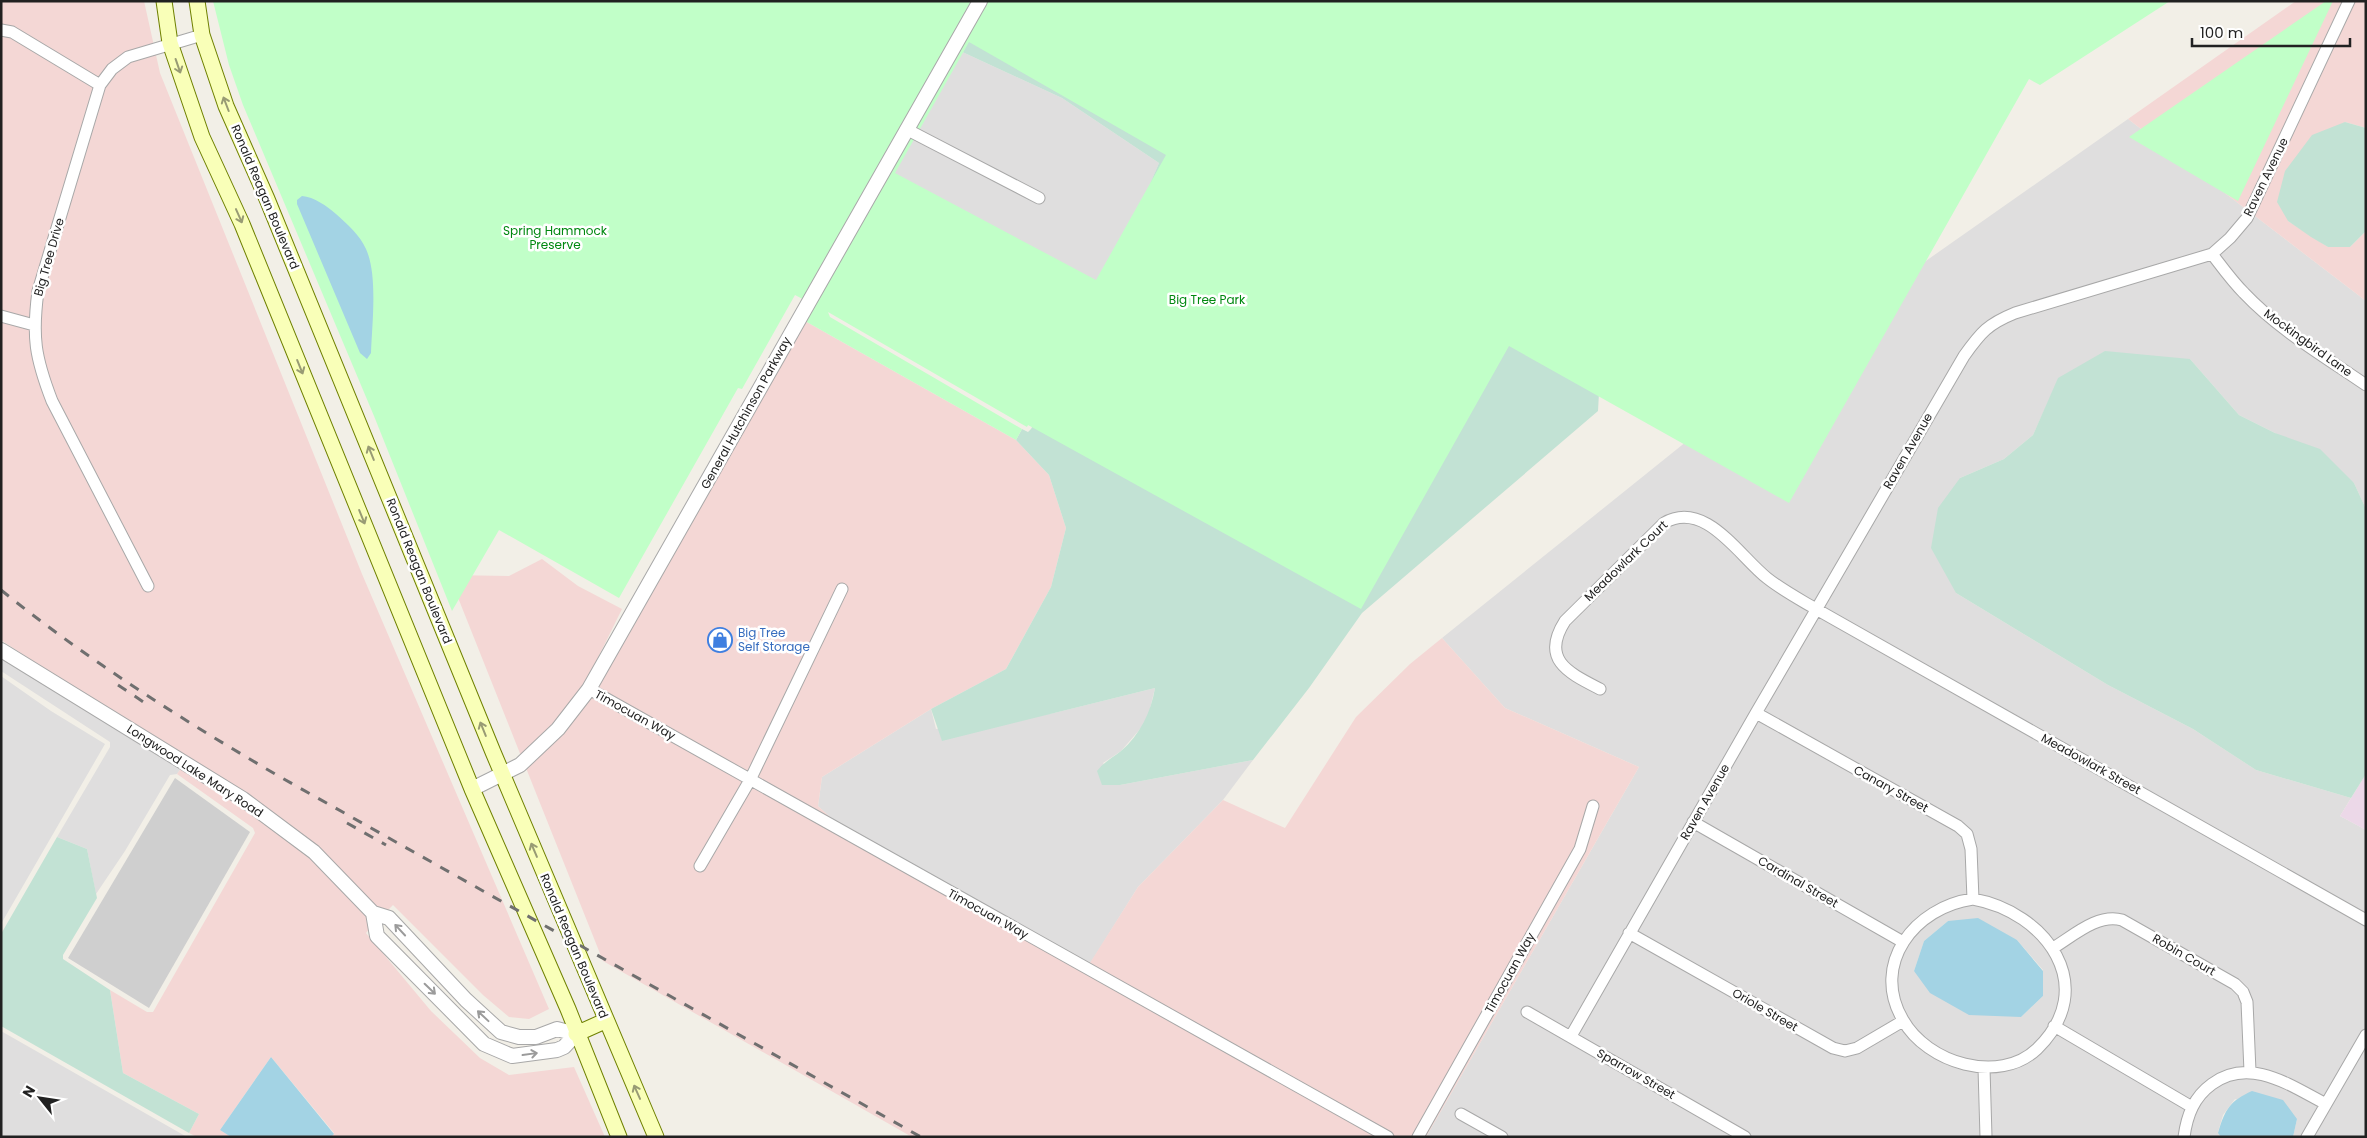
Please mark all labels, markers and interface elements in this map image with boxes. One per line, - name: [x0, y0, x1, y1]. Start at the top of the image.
- scale bar: [2192, 15, 2350, 47]
- text: 100 m: [2200, 22, 2243, 43]
- one-way arrow: [174, 57, 183, 73]
- one-way arrow: [221, 97, 230, 112]
- street label: Ronald Reagan Boulevard: [227, 122, 304, 272]
- street label: Raven Avenue: [2239, 135, 2292, 219]
- one-way arrow: [234, 208, 244, 223]
- street label: Big Tree Drive: [29, 216, 68, 298]
- park label: Spring Hammock Preserve: [503, 222, 608, 253]
- park label: Big Tree Park: [1169, 291, 1246, 308]
- street label: Mockingbird Lane: [2261, 305, 2356, 380]
- street label: General Hutchinson Parkway: [696, 333, 795, 492]
- one-way arrow: [296, 359, 305, 374]
- street label: Raven Avenue: [1879, 409, 1936, 492]
- one-way arrow: [365, 446, 375, 461]
- street label: Ronald Reagan Boulevard: [382, 496, 456, 646]
- one-way arrow: [357, 509, 367, 524]
- street label: Meadowlark Court: [1580, 516, 1671, 605]
- place label: Big Tree Self Storage: [738, 624, 810, 655]
- shop icon: Big Tree Self Storage: [707, 627, 733, 653]
- street label: Timocuan Way: [592, 685, 679, 744]
- street label: Longwood Lake Mary Road: [124, 720, 267, 821]
- one-way arrow: [478, 721, 487, 736]
- street label: Meadowlark Street: [2038, 729, 2144, 798]
- street label: Raven Avenue: [1676, 760, 1733, 843]
- street label: Canary Street: [1851, 761, 1932, 816]
- one-way arrow: [529, 843, 538, 858]
- street label: Cardinal Street: [1755, 852, 1841, 911]
- street label: Ronald Reagan Boulevard: [536, 871, 613, 1021]
- street label: Timocuan Way: [945, 884, 1032, 943]
- one-way arrow: [394, 924, 406, 937]
- street label: Timocuan Way: [1480, 929, 1539, 1016]
- street label: Robin Court: [2150, 930, 2219, 980]
- one-way arrow: [423, 982, 435, 994]
- street label: Oriole Street: [1729, 984, 1801, 1035]
- one-way arrow: [477, 1010, 490, 1022]
- street label: Sparrow Street: [1594, 1044, 1679, 1103]
- one-way arrow: [521, 1049, 537, 1059]
- north arrow: [15, 1073, 65, 1123]
- text: N: [17, 1082, 40, 1101]
- one-way arrow: [631, 1085, 641, 1100]

